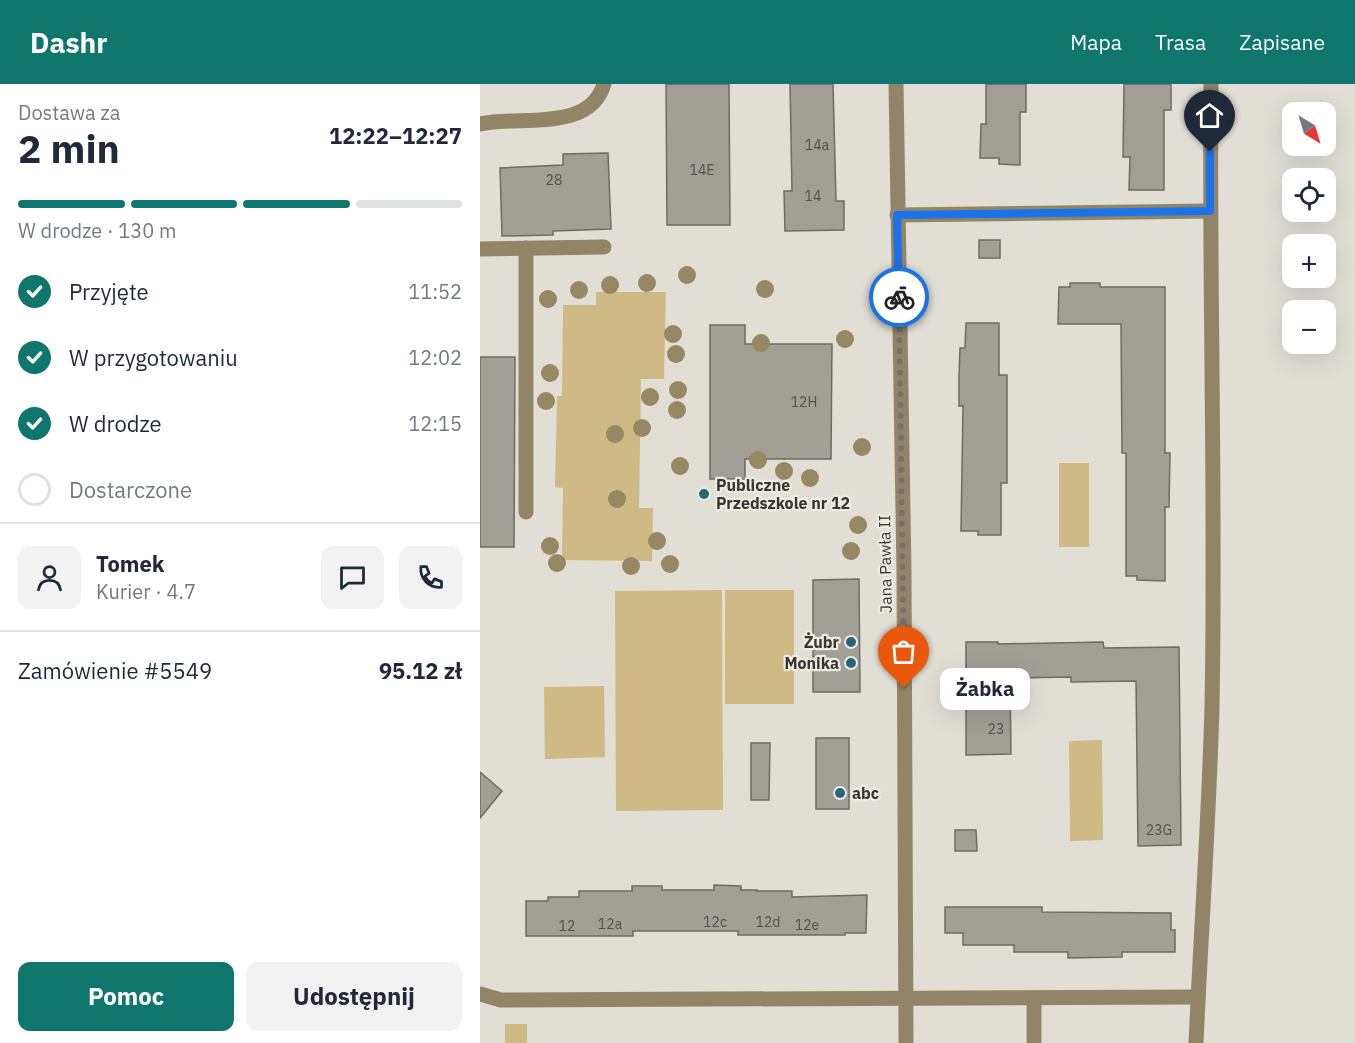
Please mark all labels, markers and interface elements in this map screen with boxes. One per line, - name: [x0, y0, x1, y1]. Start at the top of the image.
- text: Dashr: [30, 24, 108, 61]
- text: Mapa: [1070, 28, 1122, 56]
- text: Trasa: [1155, 28, 1206, 56]
- text: Zapisane: [1239, 28, 1325, 56]
- pin: [1184, 90, 1235, 152]
- text: Dostawa za: [18, 99, 120, 126]
- icon: home: [1193, 99, 1226, 132]
- north arrow: [1282, 102, 1336, 156]
- map controls: [1282, 102, 1336, 354]
- text: 12:22–12:27: [329, 121, 462, 150]
- text: 2 min: [18, 123, 120, 174]
- house number: 14a: [805, 136, 830, 154]
- house number: 14E: [690, 161, 714, 179]
- button: locate: [1282, 168, 1336, 222]
- house number: 28: [546, 171, 562, 189]
- house number: 14: [805, 187, 821, 205]
- text: W drodze · 130 m: [18, 217, 176, 244]
- button: +: [1282, 234, 1336, 288]
- courier: [869, 267, 929, 327]
- icon: check: [18, 275, 51, 308]
- text: Przyjęte: [69, 277, 149, 306]
- text: 11:52: [408, 278, 462, 305]
- icon: bike: [883, 281, 916, 314]
- button: −: [1282, 300, 1336, 354]
- icon: check: [18, 341, 51, 374]
- text: W przygotowaniu: [69, 343, 238, 372]
- text: 12:02: [408, 344, 462, 371]
- house number: 12H: [791, 393, 817, 411]
- icon: check: [18, 407, 51, 440]
- text: W drodze: [69, 409, 162, 438]
- text: 12:15: [408, 410, 462, 437]
- text: Dostarczone: [69, 475, 192, 504]
- place label: Publiczne Przedszkole nr 12: [716, 475, 850, 513]
- marker: Publiczne Przedszkole nr 12: [697, 487, 711, 501]
- street label: Jana Pawła II: [874, 515, 896, 613]
- button: person: [18, 546, 81, 609]
- button: chat: [321, 546, 384, 609]
- button: phone: [399, 546, 462, 609]
- text: Tomek: [96, 549, 165, 578]
- text: Kurier · 4.7: [96, 578, 196, 605]
- pin: [878, 626, 929, 688]
- place label: Żubr: [804, 632, 840, 652]
- marker: Żubr: [844, 635, 858, 649]
- icon: bag: [887, 635, 920, 668]
- place label: Monika: [784, 653, 839, 673]
- text: Zamówienie #5549: [18, 656, 212, 685]
- text: 95.12 zł: [379, 656, 462, 685]
- marker: Monika: [844, 656, 858, 670]
- callout: Żabka: [940, 667, 1030, 709]
- text: Żabka: [956, 675, 1014, 702]
- house number: 23: [988, 720, 1004, 738]
- place label: abc: [852, 783, 879, 803]
- marker: abc: [833, 786, 847, 800]
- house number: 23G: [1146, 821, 1172, 839]
- house number: 12c: [703, 913, 727, 931]
- house number: 12d: [756, 913, 780, 931]
- house number: 12a: [598, 915, 623, 933]
- house number: 12e: [795, 916, 820, 934]
- house number: 12: [559, 917, 575, 935]
- button: Pomoc: [18, 962, 234, 1031]
- button: Udostępnij: [246, 962, 462, 1031]

